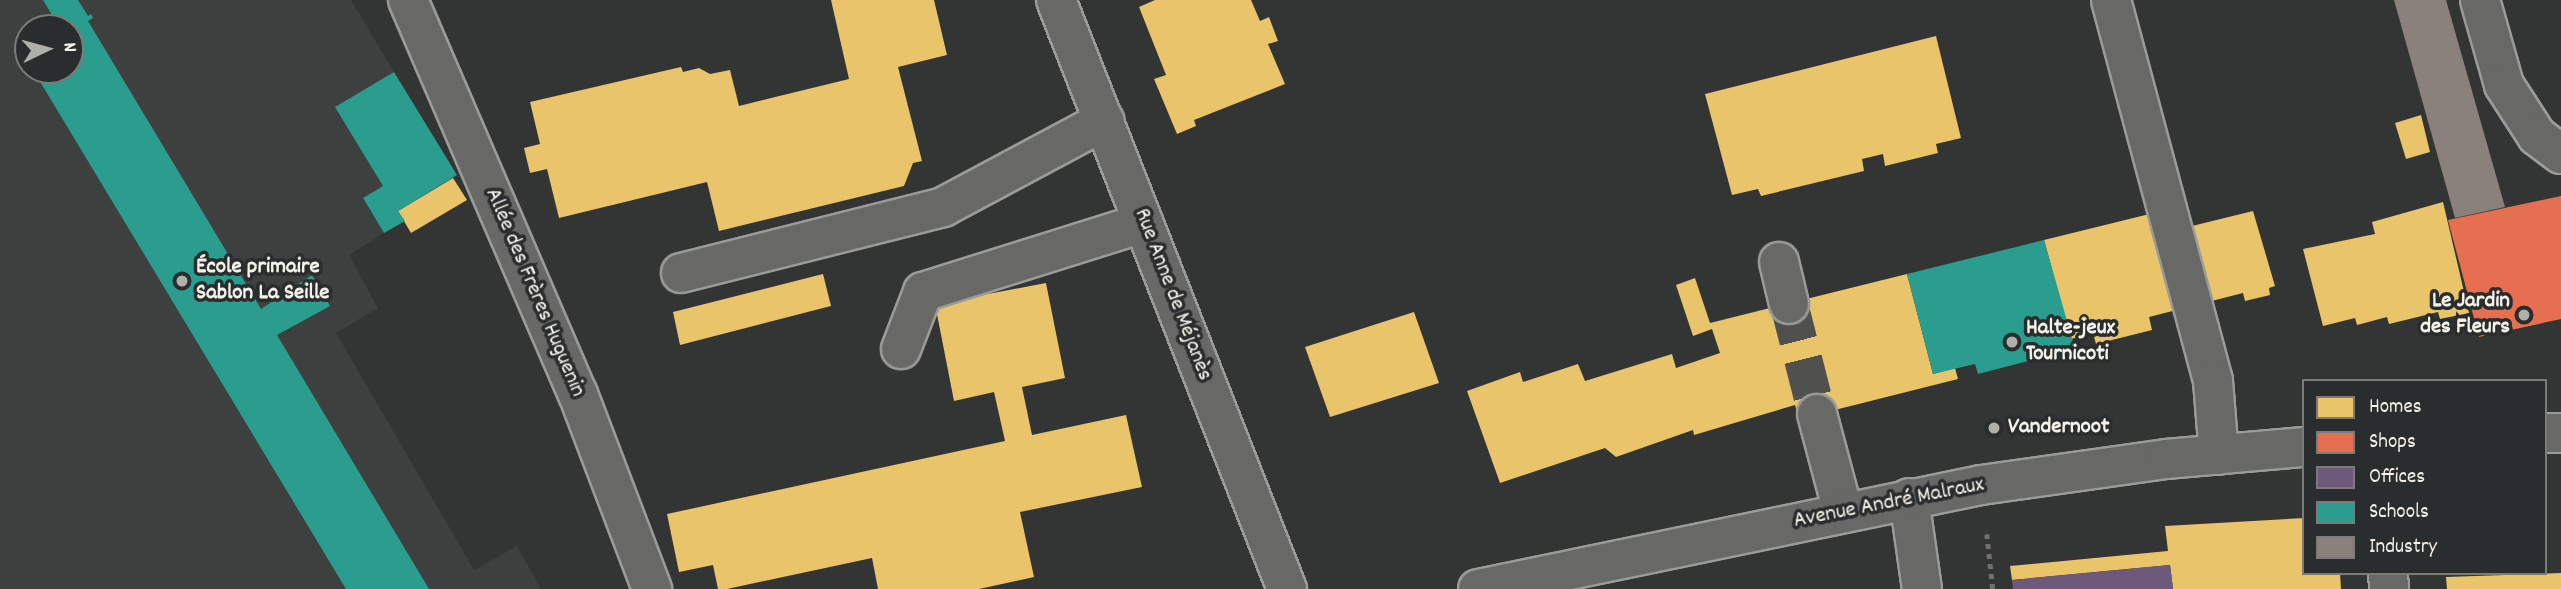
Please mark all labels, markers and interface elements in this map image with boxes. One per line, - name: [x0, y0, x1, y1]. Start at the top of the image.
- north arrow: [14, 14, 84, 84]
- text: N: [55, 41, 82, 53]
- street label: Allée des Frères Huguenin: [477, 184, 591, 402]
- street label: Rue Anne de Méjanès: [1126, 205, 1218, 385]
- place label: École primaire Sablon La Seille: [196, 254, 329, 308]
- marker: École primaire Sablon La Seille: [174, 273, 190, 289]
- place label: Le Jardin des Fleurs: [2420, 288, 2510, 342]
- marker: Le Jardin des Fleurs: [2516, 307, 2532, 323]
- place label: Halte-jeux Tournicoti: [2026, 315, 2115, 369]
- marker: Halte-jeux Tournicoti: [2004, 334, 2020, 350]
- legend: [2302, 379, 2547, 575]
- text: Homes: [2369, 393, 2422, 423]
- place label: Vandernoot: [2008, 414, 2109, 442]
- marker: Vandernoot: [1986, 420, 2002, 436]
- text: Shops: [2369, 428, 2416, 458]
- text: Offices: [2369, 463, 2425, 493]
- street label: Avenue André Malraux: [1791, 472, 1987, 536]
- text: Schools: [2369, 498, 2429, 528]
- text: Industry: [2369, 533, 2437, 563]

